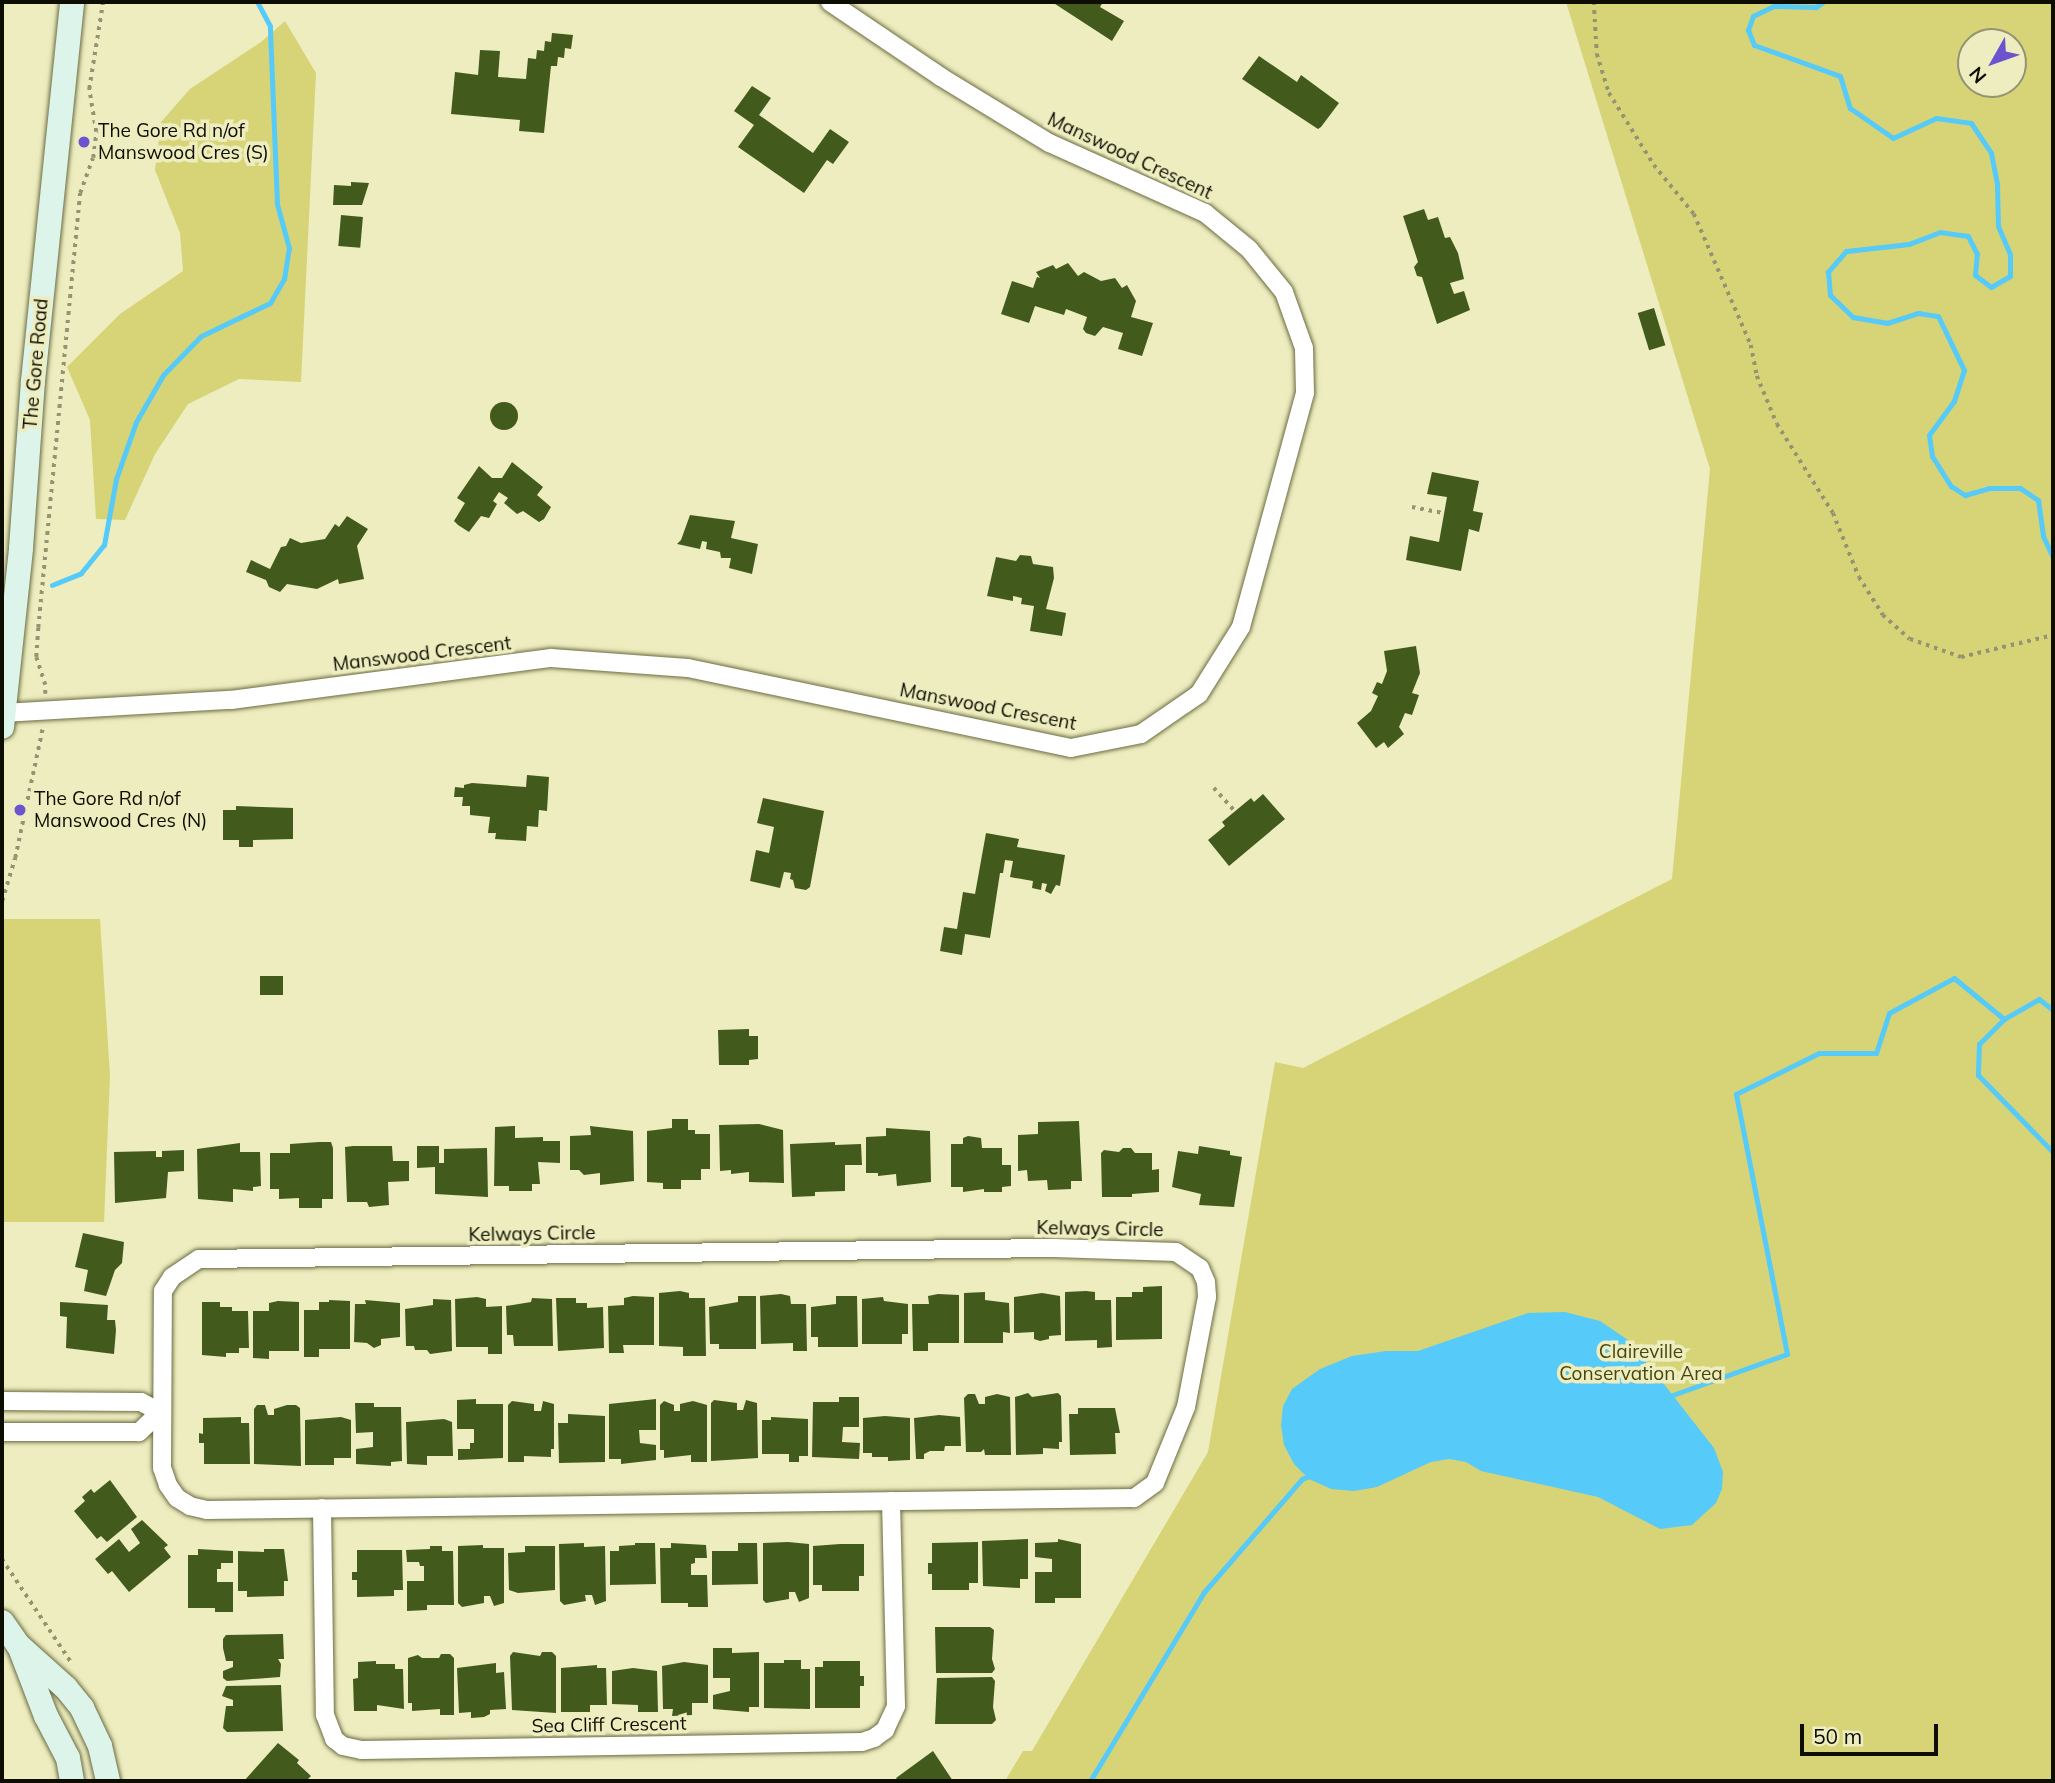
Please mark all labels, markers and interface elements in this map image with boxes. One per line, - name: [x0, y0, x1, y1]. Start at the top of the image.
- north arrow: [1957, 28, 2027, 98]
- text: N: [1964, 62, 1991, 88]
- street label: Manswood Crescent: [1044, 108, 1216, 204]
- place label: The Gore Rd n/of Manswood Cres (S): [98, 120, 269, 164]
- marker: The Gore Rd n/of Manswood Cres (S): [76, 134, 92, 150]
- street label: The Gore Road: [19, 298, 53, 430]
- street label: Manswood Crescent: [332, 632, 512, 676]
- street label: Manswood Crescent: [898, 679, 1078, 735]
- place label: The Gore Rd n/of Manswood Cres (N): [34, 788, 207, 832]
- marker: The Gore Rd n/of Manswood Cres (N): [12, 802, 28, 818]
- street label: Kelways Circle: [1036, 1216, 1164, 1242]
- street label: Kelways Circle: [468, 1221, 596, 1247]
- park label: Claireville Conservation Area: [1559, 1341, 1723, 1385]
- scale bar: [1803, 1710, 1941, 1754]
- street label: Sea Cliff Crescent: [531, 1712, 687, 1738]
- text: 50 m: [1813, 1723, 1862, 1749]

